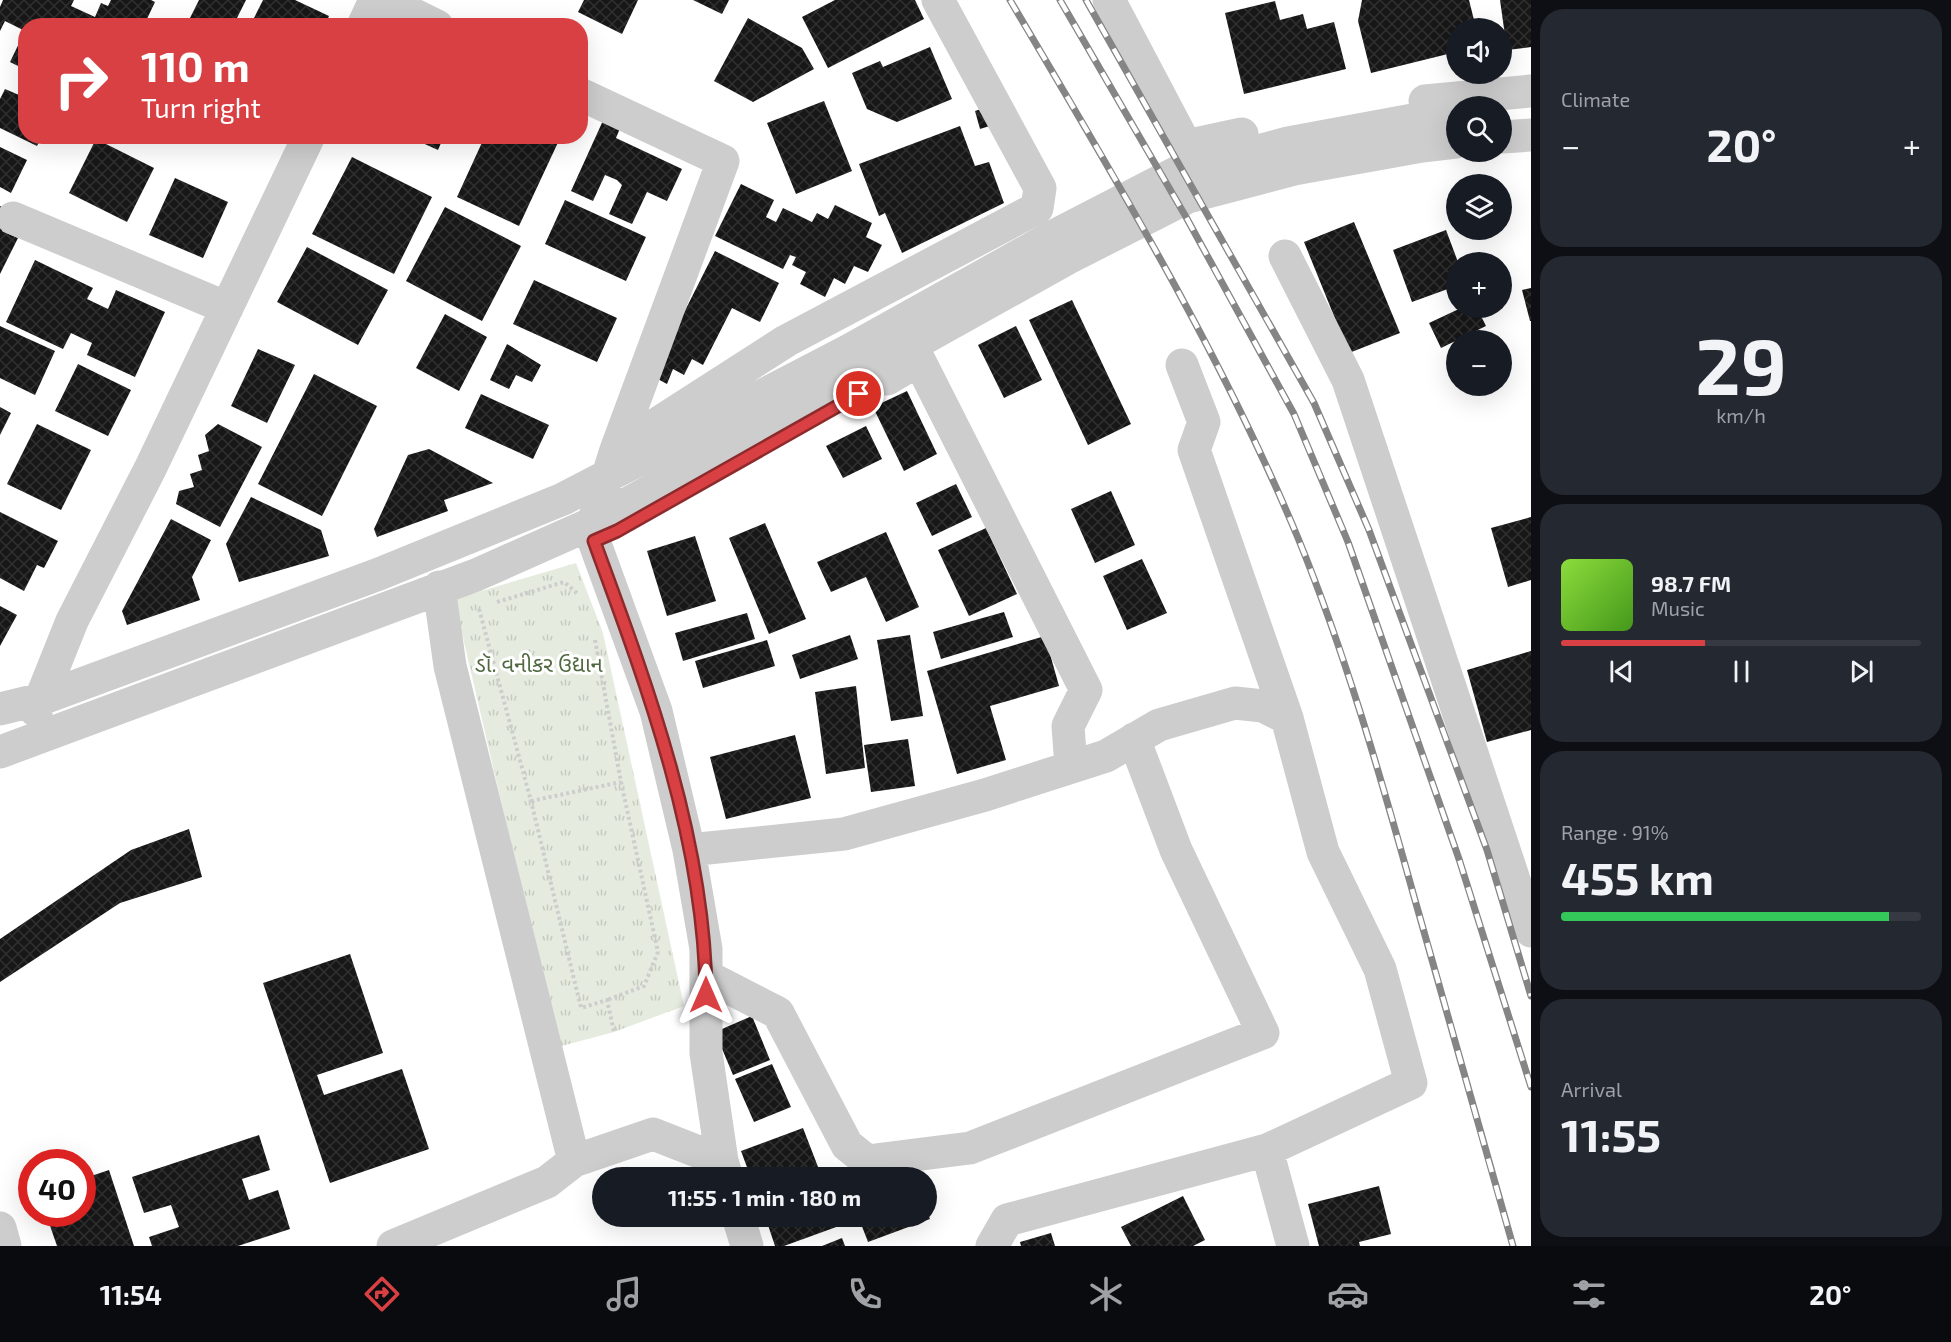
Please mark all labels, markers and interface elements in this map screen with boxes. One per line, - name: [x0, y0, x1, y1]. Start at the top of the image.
- map controls: [1446, 18, 1512, 396]
- button: sound: [1446, 18, 1512, 84]
- text: 110 m: [141, 40, 250, 90]
- icon: right: [42, 42, 120, 120]
- text: Climate: [1561, 87, 1630, 111]
- text: Turn right: [141, 91, 261, 123]
- button: search: [1446, 96, 1512, 162]
- text: 20°: [1707, 117, 1777, 171]
- text: −: [1561, 125, 1580, 165]
- text: +: [1903, 125, 1921, 165]
- button: layers: [1446, 174, 1512, 240]
- button: +: [1446, 252, 1512, 318]
- text: 29: [1695, 317, 1787, 411]
- button: −: [1446, 330, 1512, 396]
- pin: [833, 368, 884, 419]
- icon: arrive: [842, 377, 875, 410]
- text: km/h: [1716, 403, 1766, 427]
- text: 98.7 FM: [1651, 570, 1731, 596]
- text: Music: [1651, 596, 1705, 620]
- park label: ડૉ. વનીકર ઉદ્યાન: [475, 650, 603, 676]
- icon: previous: [1605, 655, 1638, 688]
- icon: pause: [1725, 655, 1758, 688]
- icon: next: [1845, 655, 1878, 688]
- text: Range · 91%: [1561, 820, 1669, 844]
- text: 455 km: [1561, 850, 1714, 904]
- position arrow: [674, 963, 738, 1027]
- text: Arrival: [1561, 1077, 1622, 1101]
- text: 11:55: [1561, 1107, 1661, 1161]
- speed limit sign: 40: [18, 1149, 96, 1227]
- text: 11:55 · 1 min · 180 m: [668, 1184, 861, 1210]
- icon: directions: [361, 1273, 403, 1315]
- icon: music: [603, 1273, 645, 1315]
- icon: phone: [844, 1273, 886, 1315]
- icon: climate: [1085, 1273, 1127, 1315]
- icon: car: [1327, 1273, 1369, 1315]
- icon: filters: [1568, 1273, 1610, 1315]
- text: 11:54: [100, 1278, 162, 1310]
- text: 20°: [1809, 1278, 1851, 1310]

